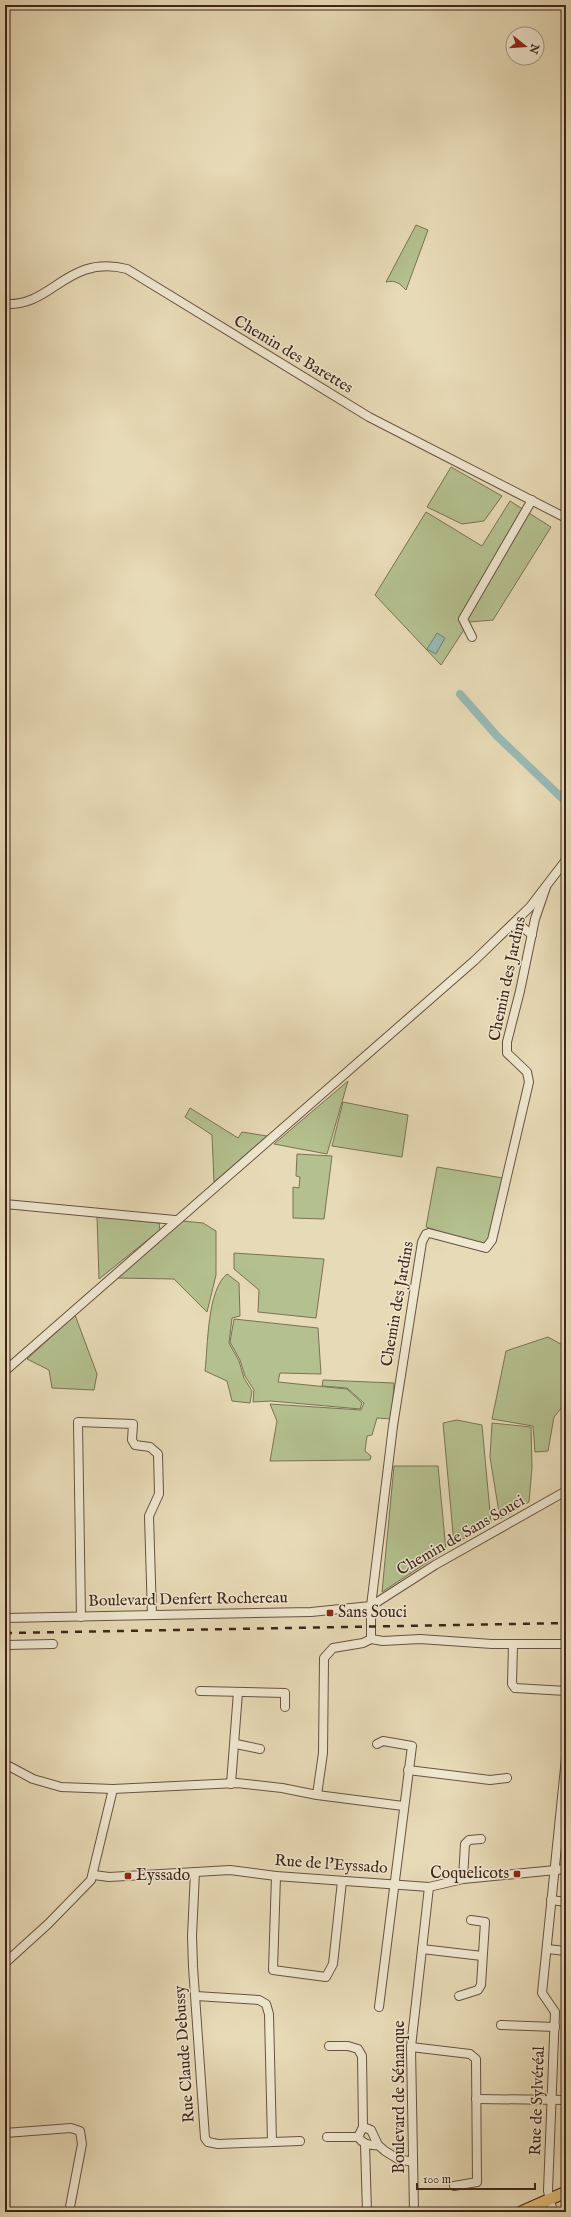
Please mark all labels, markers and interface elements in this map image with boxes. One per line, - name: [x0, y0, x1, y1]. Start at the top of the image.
- north arrow: [505, 26, 545, 66]
- text: N: [525, 41, 542, 56]
- street label: Chemin des Barettes: [230, 312, 357, 399]
- street label: Chemin des Jardins: [485, 915, 531, 1043]
- street label: Chemin des Jardins: [377, 1239, 419, 1368]
- street label: Chemin de Sans Souci: [394, 1491, 528, 1581]
- street label: Boulevard Denfert Rochereau: [88, 1588, 288, 1612]
- place label: Sans Souci: [338, 1603, 407, 1623]
- marker: Sans Souci: [325, 1608, 335, 1618]
- street label: Rue de l'Eyssado: [274, 1851, 389, 1879]
- place label: Coquelicots: [430, 1864, 509, 1884]
- place label: Eyssado: [136, 1866, 190, 1886]
- marker: Coquelicots: [512, 1869, 522, 1879]
- marker: Eyssado: [123, 1871, 133, 1881]
- street label: Rue Claude Debussy: [170, 1984, 200, 2123]
- street label: Boulevard de Sénanque: [390, 2020, 410, 2174]
- street label: Rue de Sylvéréal: [526, 2045, 550, 2156]
- scale bar: [417, 2165, 535, 2191]
- text: 100 m: [423, 2172, 451, 2187]

